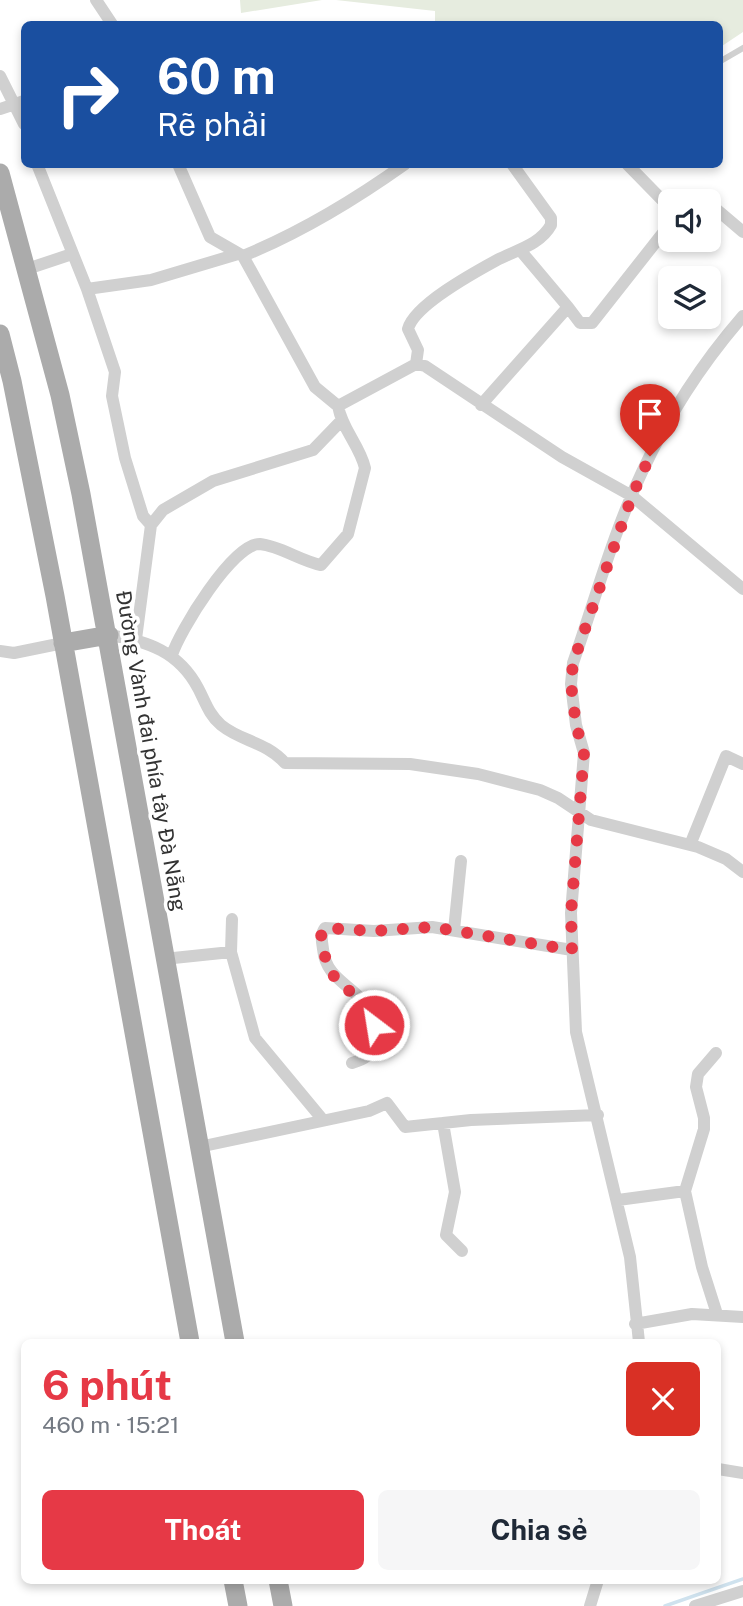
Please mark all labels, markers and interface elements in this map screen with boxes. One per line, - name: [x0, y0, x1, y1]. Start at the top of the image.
- text: 60 m: [157, 47, 276, 105]
- icon: right: [42, 49, 133, 140]
- text: Rẽ phải: [157, 106, 267, 143]
- map controls: [658, 189, 721, 329]
- button: sound: [658, 189, 721, 252]
- button: layers: [658, 266, 721, 329]
- pin: [620, 384, 680, 456]
- icon: arrive: [631, 395, 669, 433]
- street label: Đường Vành đai phía tây Đà Nẵng: [111, 588, 192, 913]
- position arrow: [337, 988, 411, 1062]
- text: 6 phút: [42, 1360, 172, 1409]
- button: close: [626, 1362, 700, 1436]
- text: 460 m · 15:21: [42, 1411, 179, 1438]
- button: Thoát: [42, 1490, 364, 1570]
- button: Chia sẻ: [378, 1490, 700, 1570]

